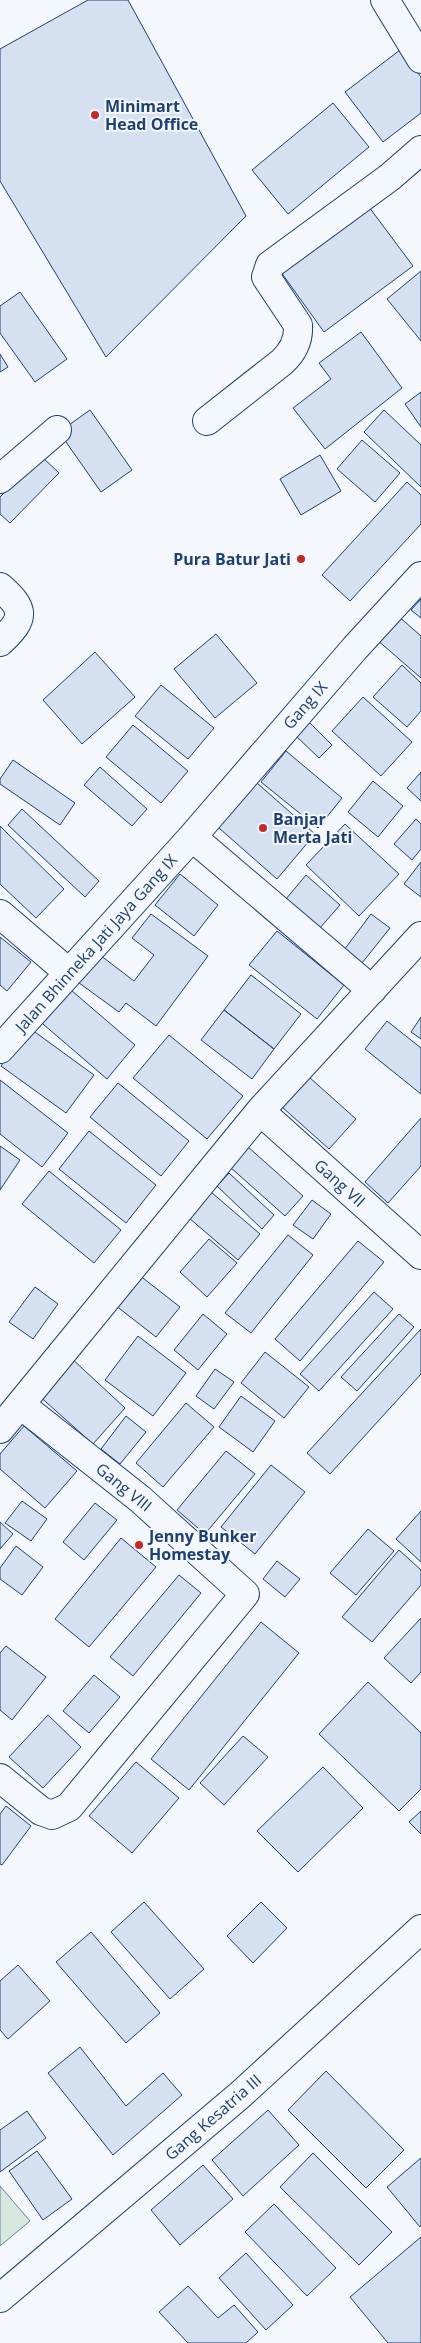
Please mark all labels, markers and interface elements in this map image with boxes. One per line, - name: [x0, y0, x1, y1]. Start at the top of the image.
- place label: Minimart Head Office: [105, 95, 198, 135]
- marker: Minimart Head Office: [89, 109, 101, 121]
- place label: Pura Batur Jati: [173, 548, 291, 570]
- marker: Pura Batur Jati: [295, 553, 307, 565]
- street label: Gang IX: [278, 676, 332, 734]
- place label: Banjar Merta Jati: [273, 808, 352, 848]
- marker: Banjar Merta Jati: [257, 822, 269, 834]
- street label: Jalan Bhinneka Jati Jaya Gang IX: [9, 849, 182, 1038]
- street label: Gang VII: [310, 1154, 370, 1212]
- street label: Gang VIII: [91, 1458, 157, 1516]
- place label: Jenny Bunker Homestay: [147, 1525, 256, 1565]
- marker: Jenny Bunker Homestay: [133, 1539, 145, 1551]
- street label: Gang Kesatria III: [160, 2069, 266, 2165]

